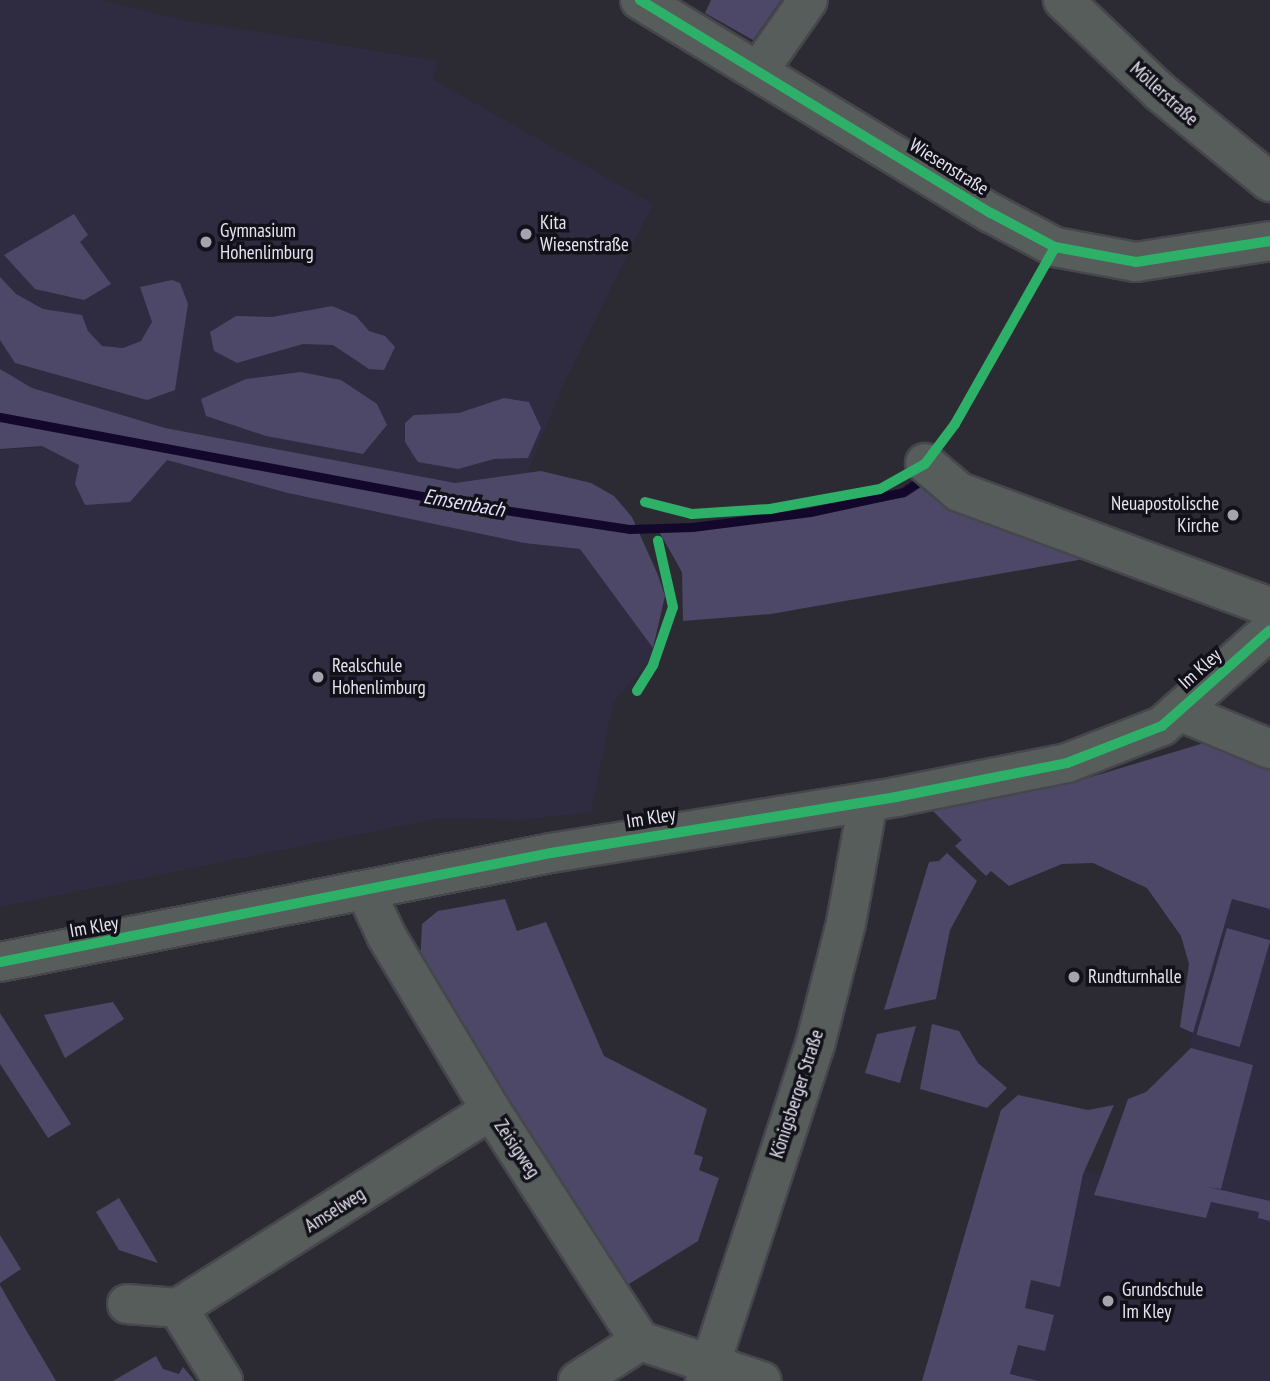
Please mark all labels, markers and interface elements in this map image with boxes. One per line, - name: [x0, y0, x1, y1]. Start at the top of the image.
- street label: Möllerstraße: [1125, 57, 1203, 131]
- street label: Wiesenstraße: [905, 134, 993, 200]
- place label: Kita Wiesenstraße: [540, 212, 629, 256]
- place label: Gymnasium Hohenlimburg: [220, 220, 314, 264]
- marker: Kita Wiesenstraße: [518, 226, 534, 242]
- marker: Gymnasium Hohenlimburg: [198, 234, 214, 250]
- water label: Emsenbach: [421, 483, 507, 523]
- place label: Neuapostolische Kirche: [1111, 493, 1219, 537]
- marker: Neuapostolische Kirche: [1225, 507, 1241, 523]
- street label: Im Kley: [1174, 644, 1226, 694]
- place label: Realschule Hohenlimburg: [332, 655, 426, 699]
- marker: Realschule Hohenlimburg: [310, 669, 326, 685]
- street label: Im Kley: [625, 803, 677, 833]
- street label: Im Kley: [68, 911, 120, 943]
- place label: Rundturnhalle: [1088, 966, 1182, 988]
- marker: Rundturnhalle: [1066, 969, 1082, 985]
- street label: Königsberger Straße: [765, 1027, 829, 1161]
- street label: Zeisigweg: [489, 1116, 545, 1182]
- street label: Amselweg: [301, 1183, 369, 1237]
- place label: Grundschule Im Kley: [1122, 1279, 1203, 1323]
- marker: Grundschule Im Kley: [1100, 1293, 1116, 1309]

